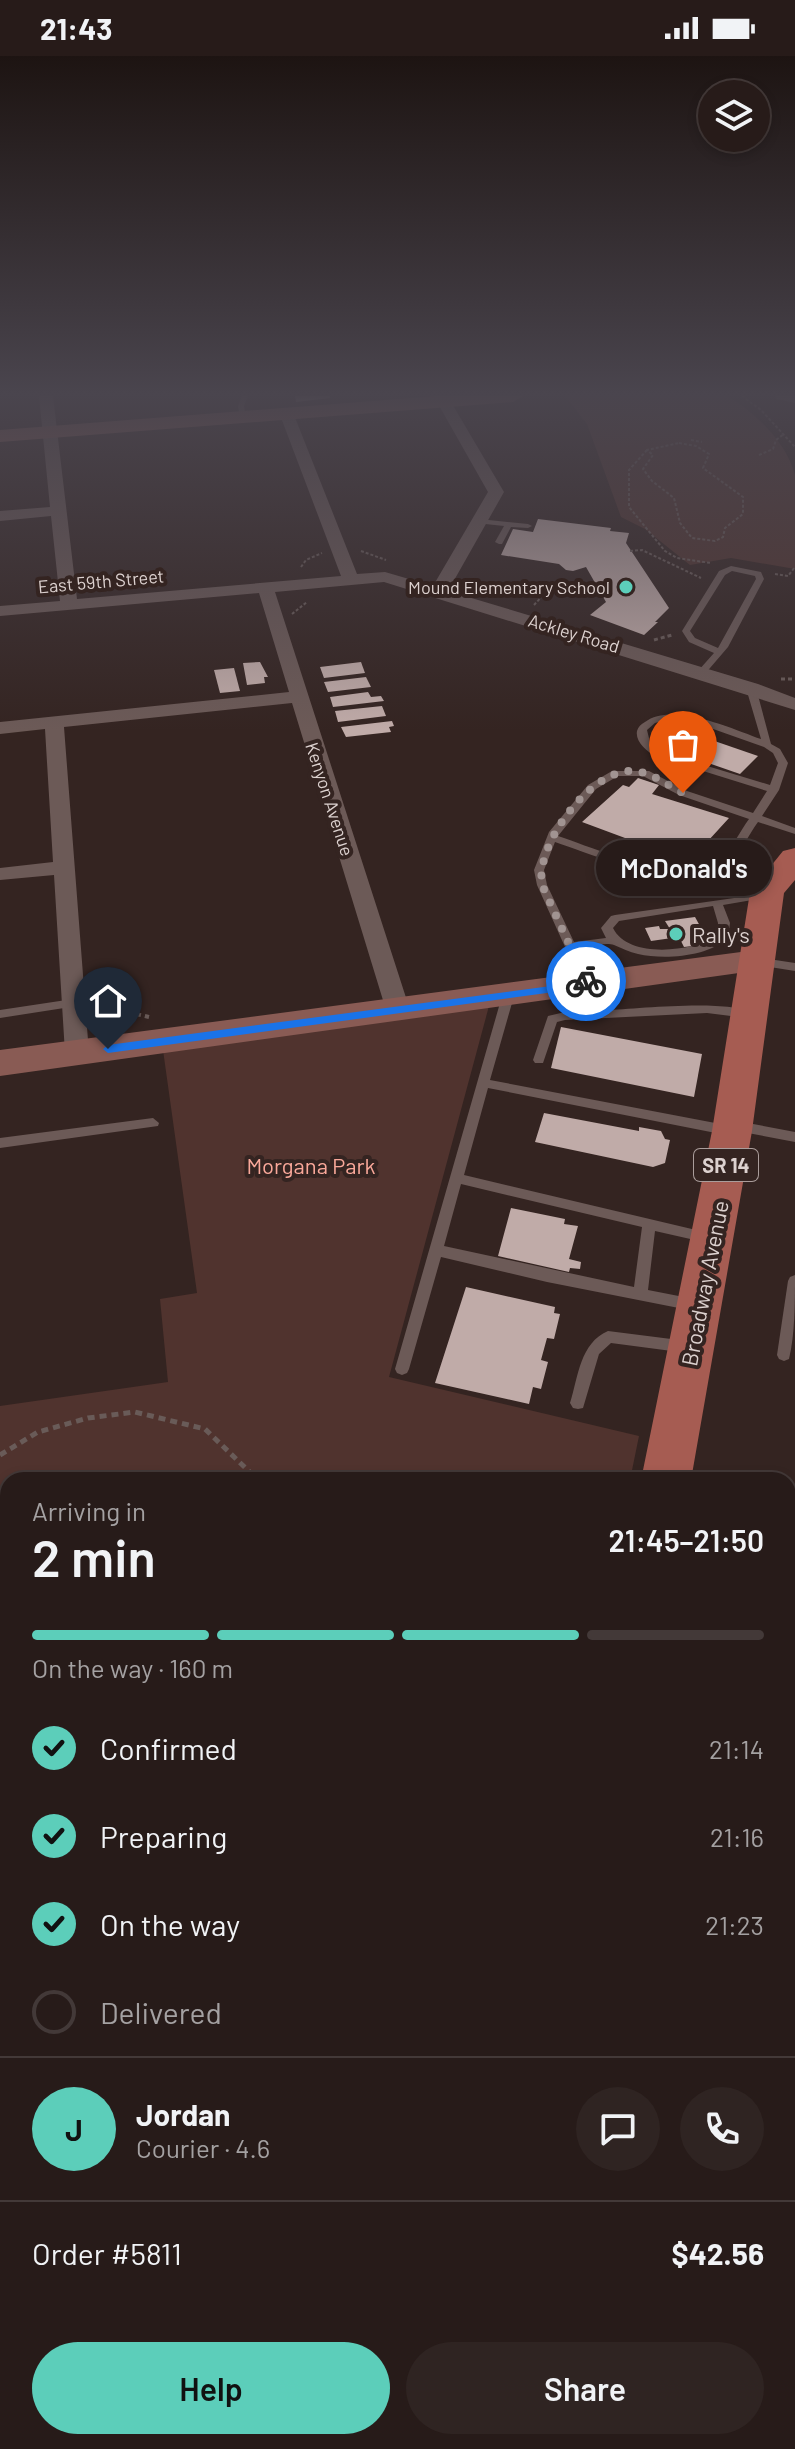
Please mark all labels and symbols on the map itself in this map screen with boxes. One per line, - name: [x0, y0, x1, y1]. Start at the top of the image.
- street label: East 59th Street: [37, 565, 165, 597]
- place label: Mound Elementary School: [408, 576, 610, 598]
- marker: Mound Elementary School: [617, 578, 635, 596]
- street label: Ackley Road: [526, 609, 622, 657]
- pin: [649, 711, 717, 793]
- street label: Kenyon Avenue: [301, 739, 359, 859]
- callout: McDonald's: [595, 841, 771, 897]
- place label: Rally's: [692, 921, 750, 947]
- marker: Rally's: [667, 925, 685, 943]
- courier: [546, 941, 626, 1021]
- pin: [74, 967, 142, 1049]
- road number: SR 14: [694, 1149, 758, 1181]
- park label: Morgana Park: [246, 1152, 376, 1178]
- street label: Broadway Avenue: [675, 1198, 733, 1368]

